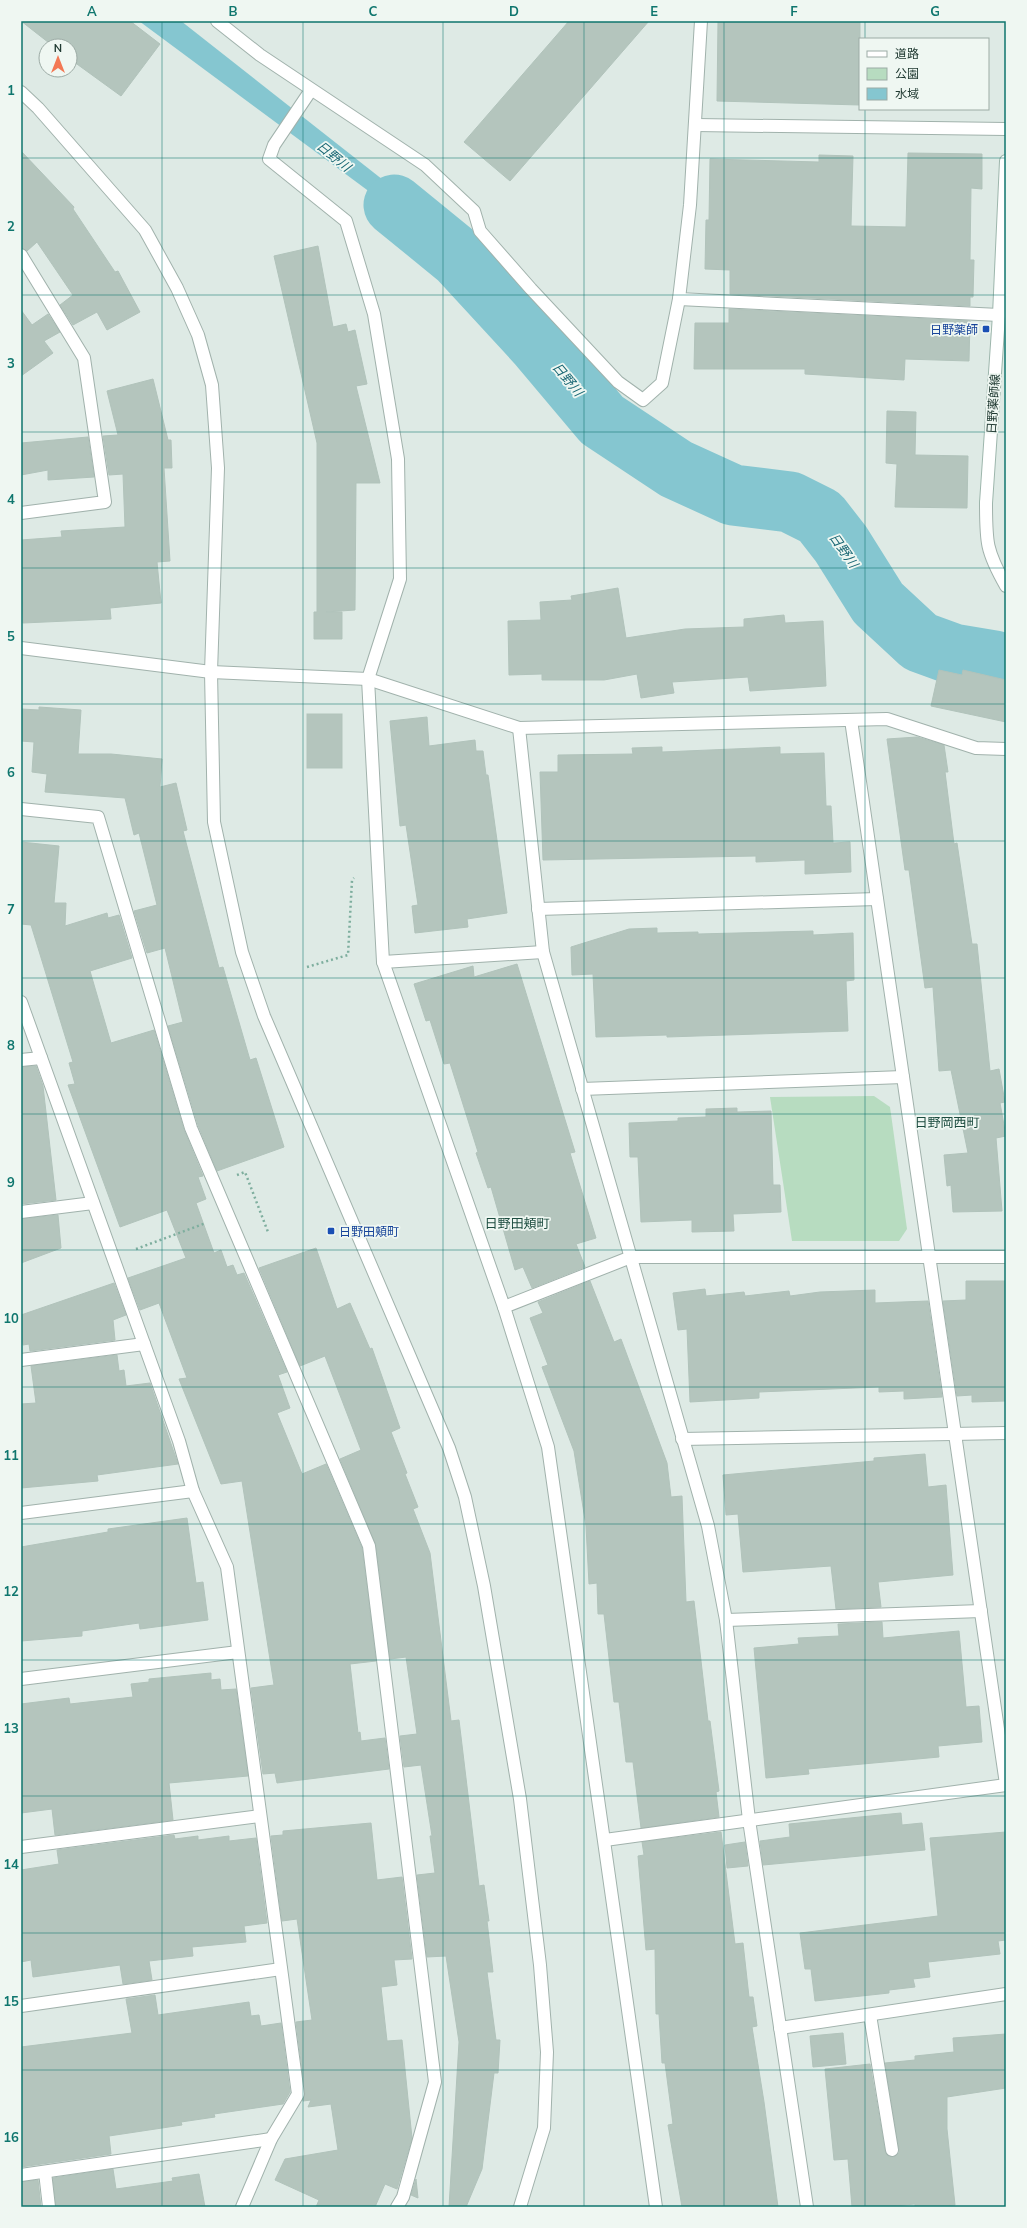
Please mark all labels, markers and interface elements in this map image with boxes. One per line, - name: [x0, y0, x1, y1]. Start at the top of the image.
- text: A: [87, 3, 97, 19]
- text: B: [229, 3, 238, 19]
- text: C: [369, 3, 378, 19]
- text: D: [509, 3, 519, 19]
- text: E: [650, 3, 658, 19]
- text: F: [790, 3, 798, 19]
- text: G: [930, 3, 940, 19]
- north arrow: [38, 38, 78, 78]
- legend: [859, 38, 989, 110]
- text: N: [54, 41, 62, 55]
- text: 道路: [895, 46, 919, 61]
- text: 公園: [895, 66, 919, 81]
- text: 1: [7, 82, 15, 98]
- text: 水域: [895, 86, 919, 101]
- water label: 日野川: [314, 138, 356, 176]
- text: 2: [7, 218, 15, 234]
- place label: 日野薬師: [930, 322, 978, 337]
- marker: 日野薬師: [981, 324, 991, 334]
- text: 3: [7, 355, 15, 371]
- water label: 日野川: [549, 359, 588, 401]
- street label: 日野薬師線: [983, 374, 1003, 434]
- text: 4: [7, 491, 15, 507]
- water label: 日野川: [826, 529, 863, 572]
- text: 5: [7, 628, 15, 644]
- text: 6: [7, 764, 15, 780]
- text: 7: [7, 901, 15, 917]
- text: 8: [7, 1037, 15, 1053]
- district label: 日野岡西町: [914, 1114, 980, 1130]
- text: 9: [7, 1174, 15, 1190]
- district label: 日野田頬町: [484, 1215, 550, 1231]
- place label: 日野田頬町: [339, 1224, 399, 1239]
- marker: 日野田頬町: [326, 1226, 336, 1236]
- text: 10: [3, 1310, 19, 1326]
- text: 11: [3, 1447, 19, 1463]
- text: 12: [3, 1583, 19, 1599]
- text: 13: [3, 1720, 19, 1736]
- text: 14: [3, 1856, 19, 1872]
- text: 15: [3, 1993, 19, 2009]
- text: 16: [3, 2129, 19, 2145]

